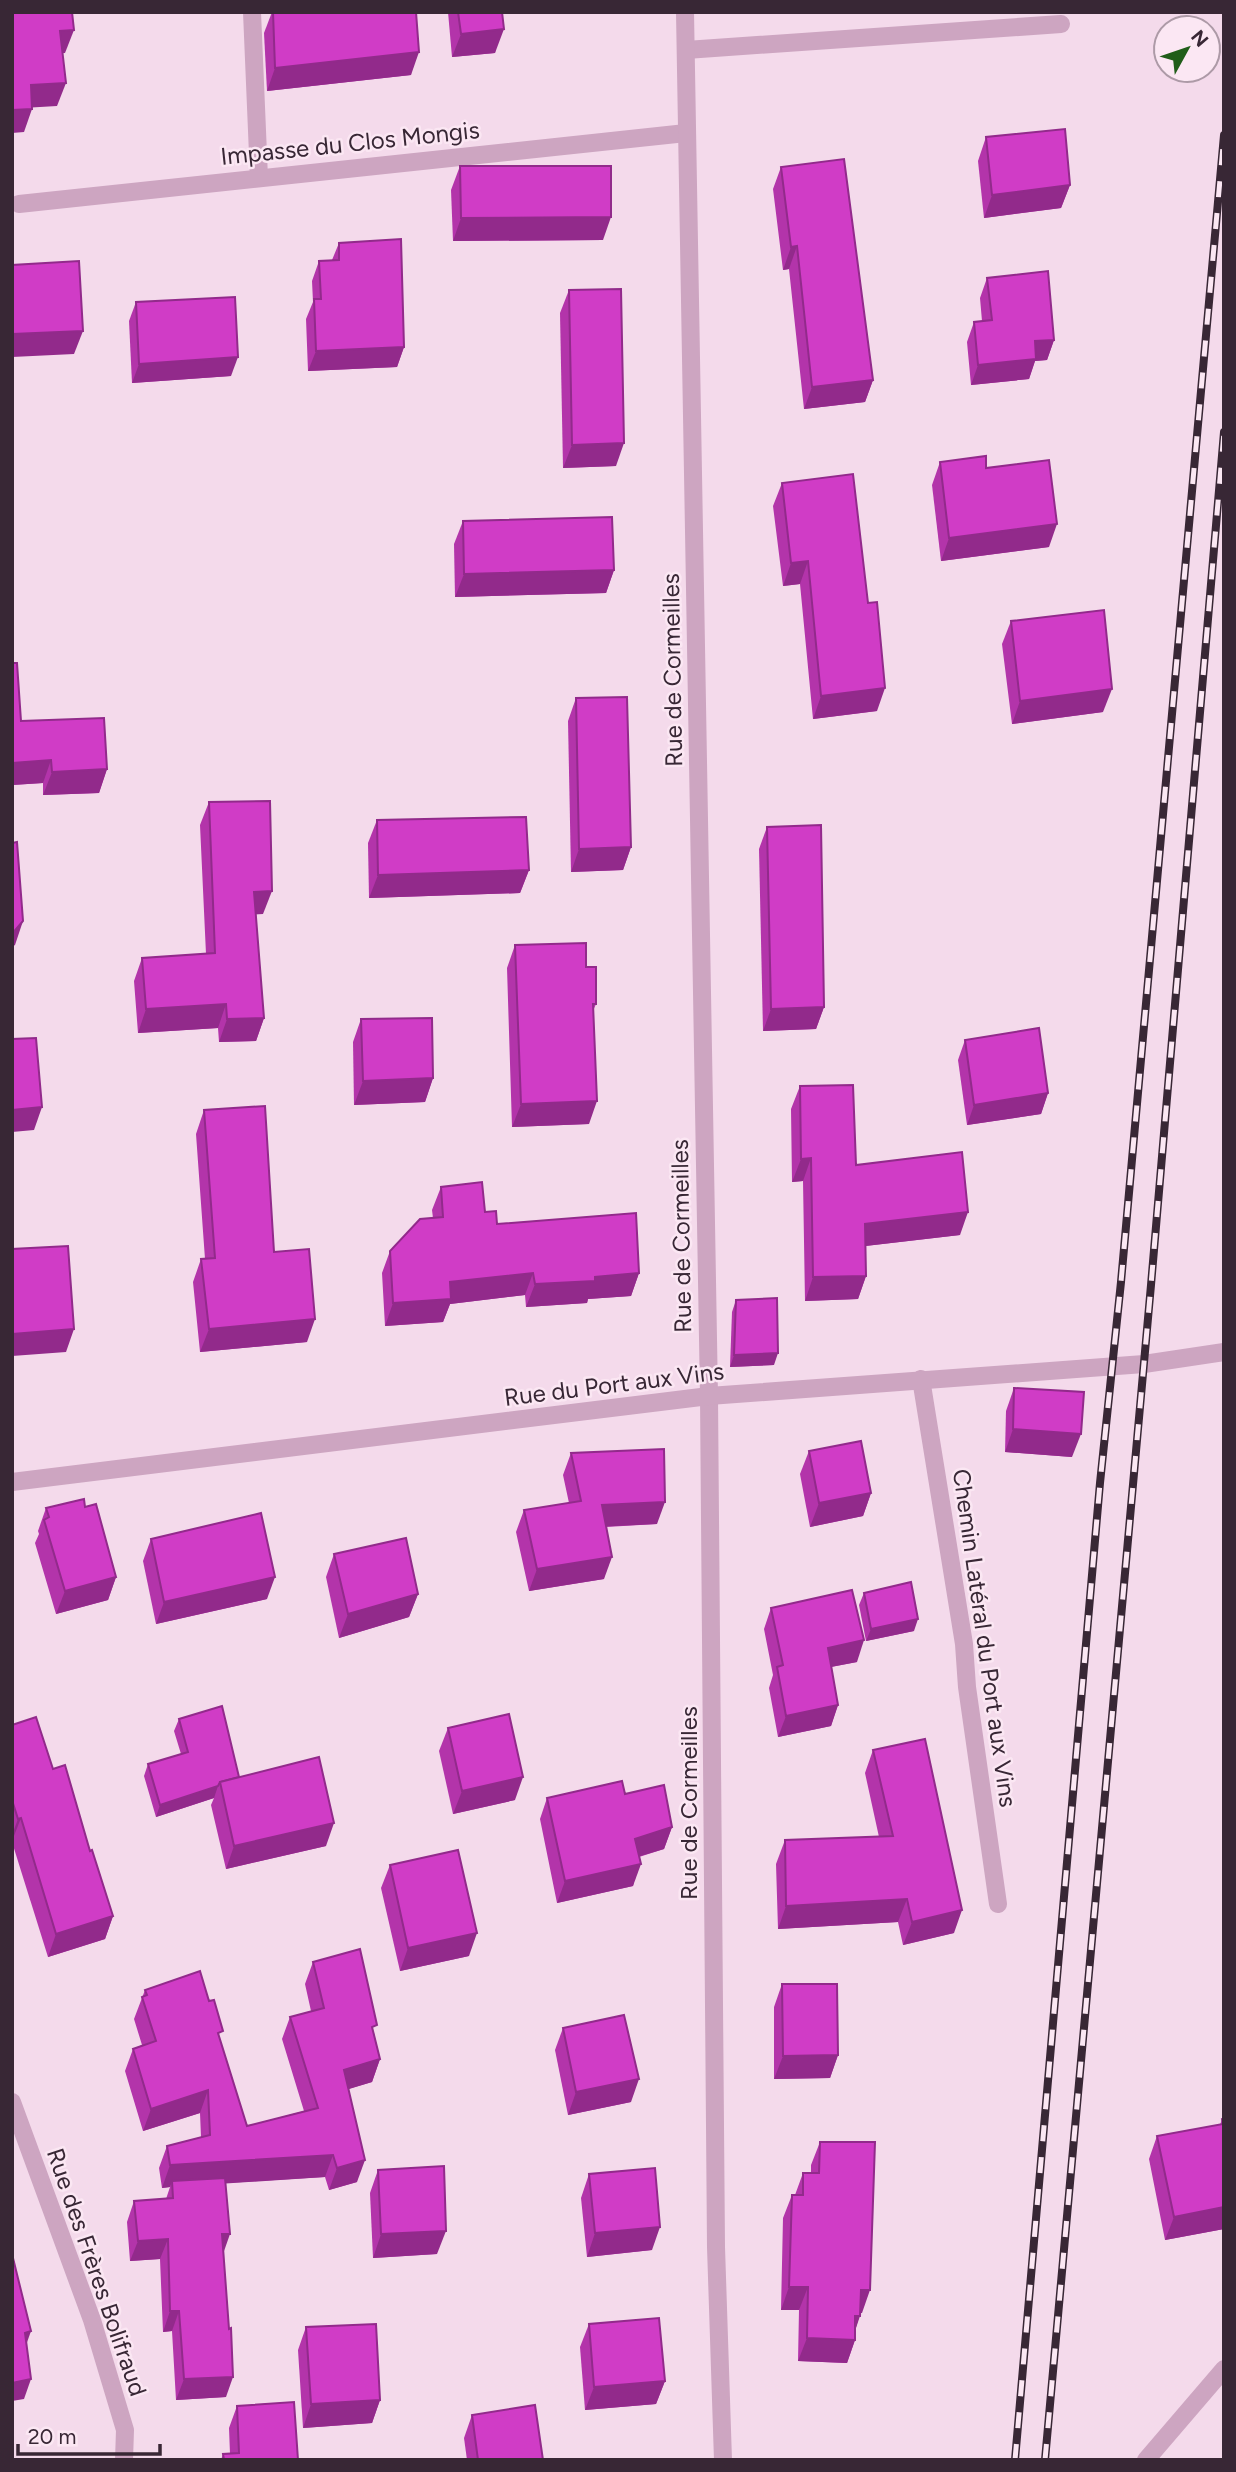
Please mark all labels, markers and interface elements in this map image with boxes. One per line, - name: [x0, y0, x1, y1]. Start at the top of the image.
- north arrow: [1152, 14, 1222, 84]
- text: N: [1186, 25, 1213, 51]
- street label: Impasse du Clos Mongis: [219, 115, 481, 171]
- street label: Rue de Cormeilles: [656, 573, 688, 767]
- street label: Rue de Cormeilles: [665, 1139, 697, 1333]
- street label: Rue du Port aux Vins: [502, 1356, 726, 1412]
- street label: Chemin Latéral du Port aux Vins: [947, 1467, 1023, 1809]
- street label: Rue de Cormeilles: [674, 1706, 703, 1900]
- street label: Rue des Frères Bolifraud: [41, 2144, 153, 2400]
- scale bar: [18, 2412, 159, 2456]
- text: 20 m: [28, 2424, 76, 2449]

